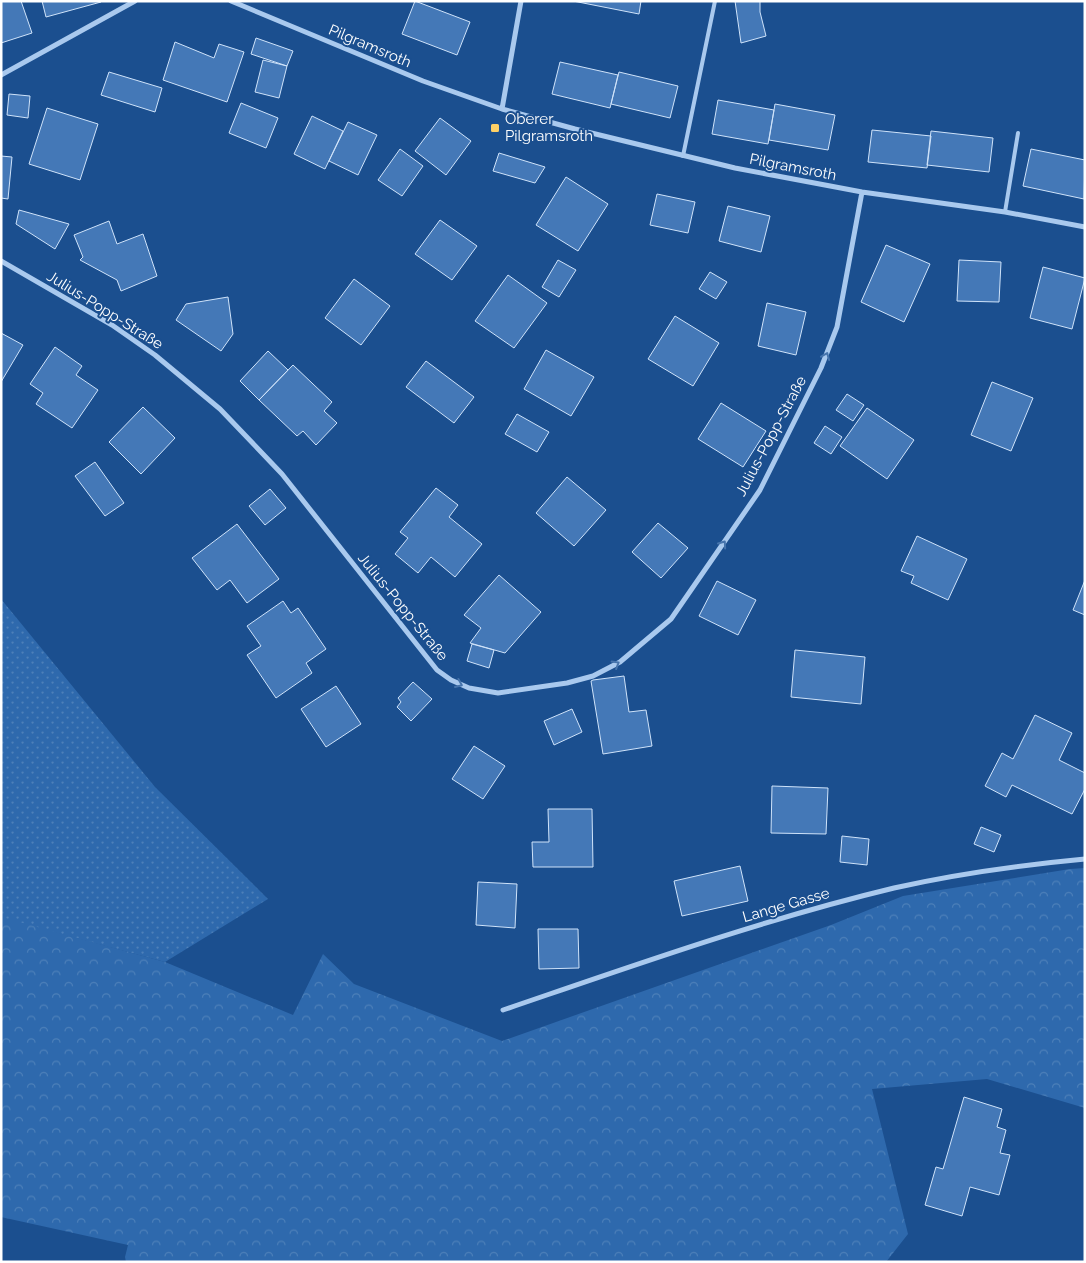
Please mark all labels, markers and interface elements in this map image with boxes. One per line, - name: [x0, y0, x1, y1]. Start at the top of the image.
- street label: Pilgramsroth: [326, 21, 414, 71]
- place label: Oberer Pilgramsroth: [505, 110, 593, 145]
- marker: Oberer Pilgramsroth: [489, 122, 501, 134]
- street label: Pilgramsroth: [748, 150, 838, 184]
- street label: Julius-Popp-Straße: [44, 267, 166, 353]
- one-way arrow: [820, 352, 830, 361]
- street label: Julius-Popp-Straße: [732, 373, 810, 499]
- one-way arrow: [717, 540, 726, 550]
- street label: Julius-Popp-Straße: [354, 550, 452, 665]
- one-way arrow: [610, 660, 619, 670]
- one-way arrow: [454, 677, 463, 688]
- street label: Lange Gasse: [740, 884, 832, 926]

